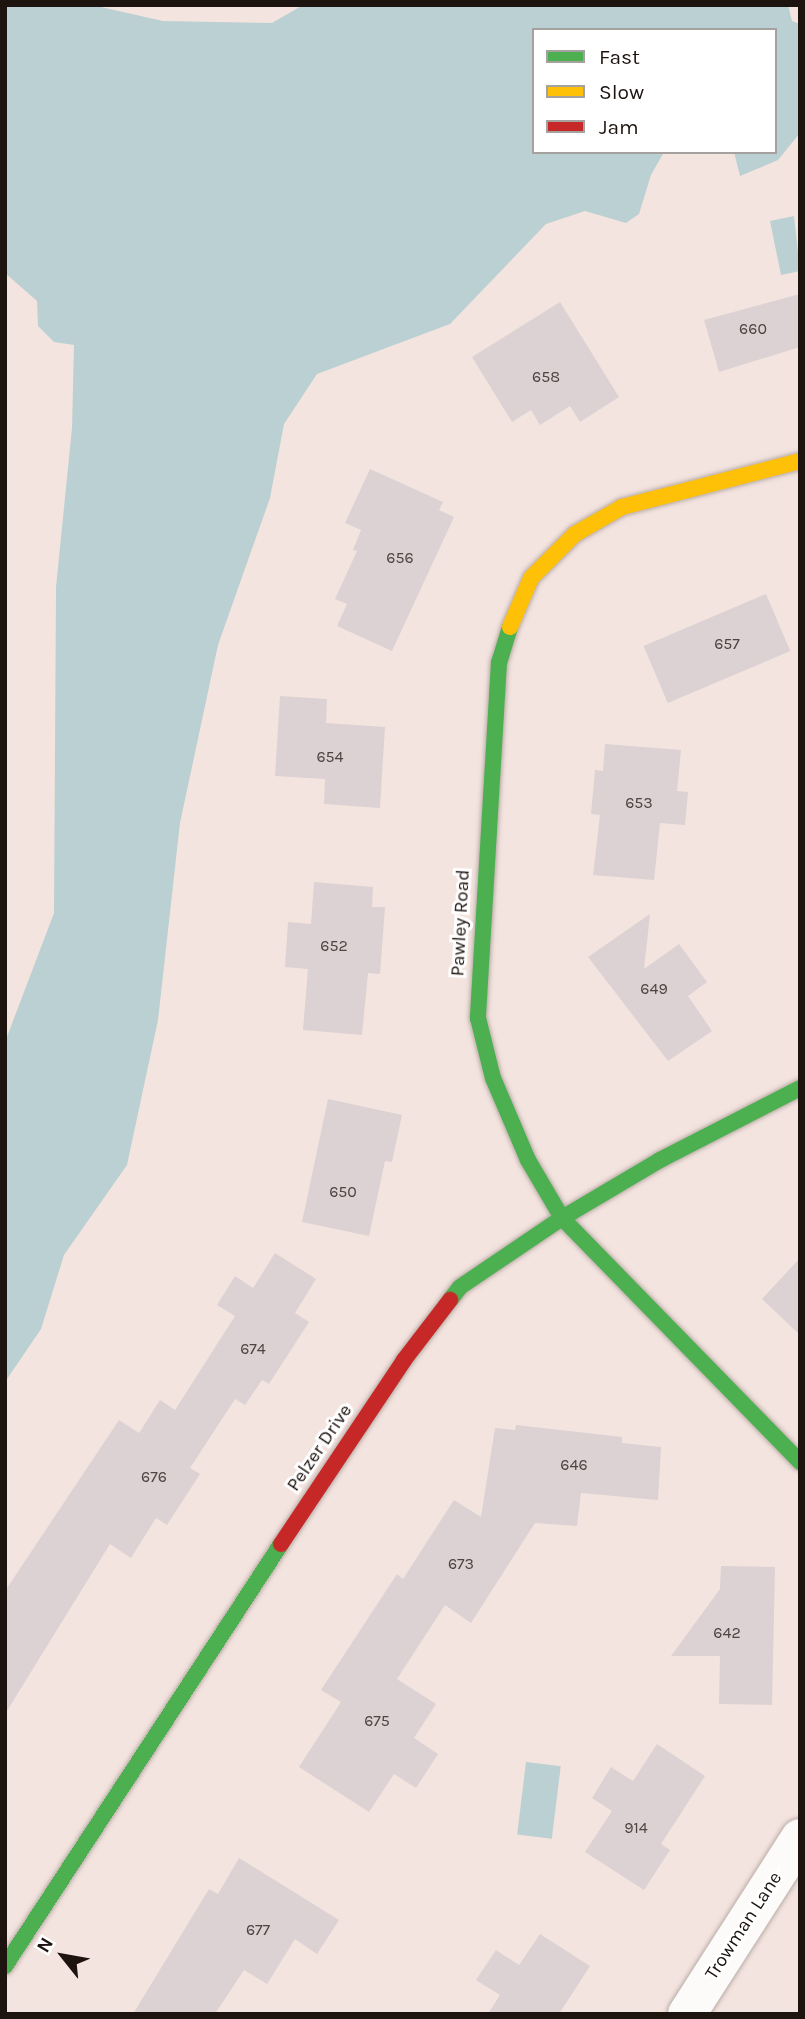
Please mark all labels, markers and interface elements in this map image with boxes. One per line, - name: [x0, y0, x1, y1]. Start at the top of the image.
- legend: [532, 28, 777, 154]
- text: Fast: [599, 45, 640, 69]
- text: Slow: [599, 80, 644, 104]
- text: Jam: [599, 115, 639, 139]
- house number: 660: [739, 319, 767, 339]
- house number: 658: [532, 367, 560, 387]
- house number: 656: [386, 548, 414, 568]
- house number: 657: [714, 634, 740, 654]
- house number: 654: [316, 747, 344, 767]
- house number: 653: [625, 793, 653, 813]
- street label: Pawley Road: [447, 869, 475, 977]
- house number: 652: [320, 936, 348, 956]
- house number: 649: [640, 979, 668, 999]
- house number: 650: [329, 1182, 357, 1202]
- house number: 674: [240, 1339, 266, 1359]
- street label: Pelzer Drive: [283, 1400, 357, 1496]
- house number: 646: [560, 1455, 588, 1475]
- house number: 676: [141, 1467, 167, 1487]
- house number: 673: [448, 1554, 474, 1574]
- house number: 642: [713, 1623, 741, 1643]
- house number: 675: [364, 1711, 390, 1731]
- house number: 914: [624, 1818, 648, 1838]
- street label: Trowman Lane: [701, 1868, 787, 1984]
- house number: 677: [246, 1920, 270, 1940]
- north arrow: [28, 1921, 98, 1991]
- text: N: [32, 1934, 58, 1957]

